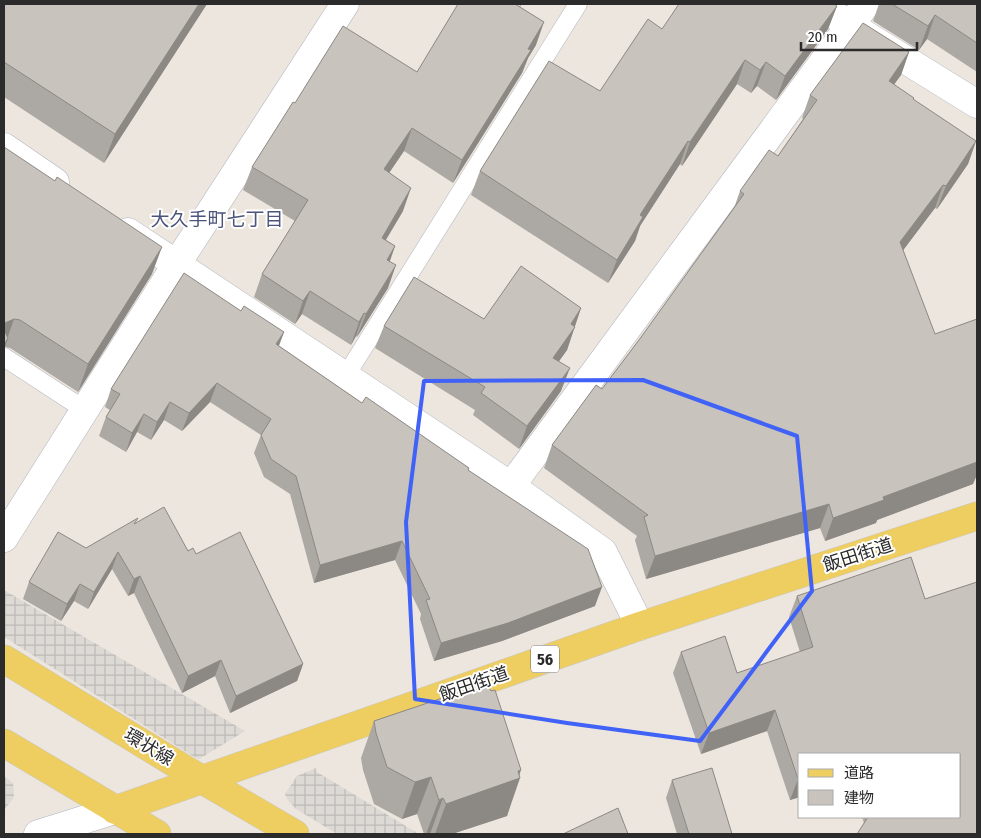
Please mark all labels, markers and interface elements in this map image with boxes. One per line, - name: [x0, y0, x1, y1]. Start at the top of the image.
- scale bar: [801, 20, 917, 52]
- text: 20 m: [808, 28, 838, 46]
- district label: 大久手町七丁目: [150, 208, 284, 231]
- street label: 飯田街道: [820, 533, 896, 577]
- road number: 56: [531, 646, 559, 672]
- street label: 飯田街道: [436, 662, 512, 706]
- street label: 環状線: [120, 724, 178, 770]
- legend: [798, 753, 961, 818]
- text: 道路: [844, 764, 874, 782]
- text: 建物: [844, 789, 874, 807]

